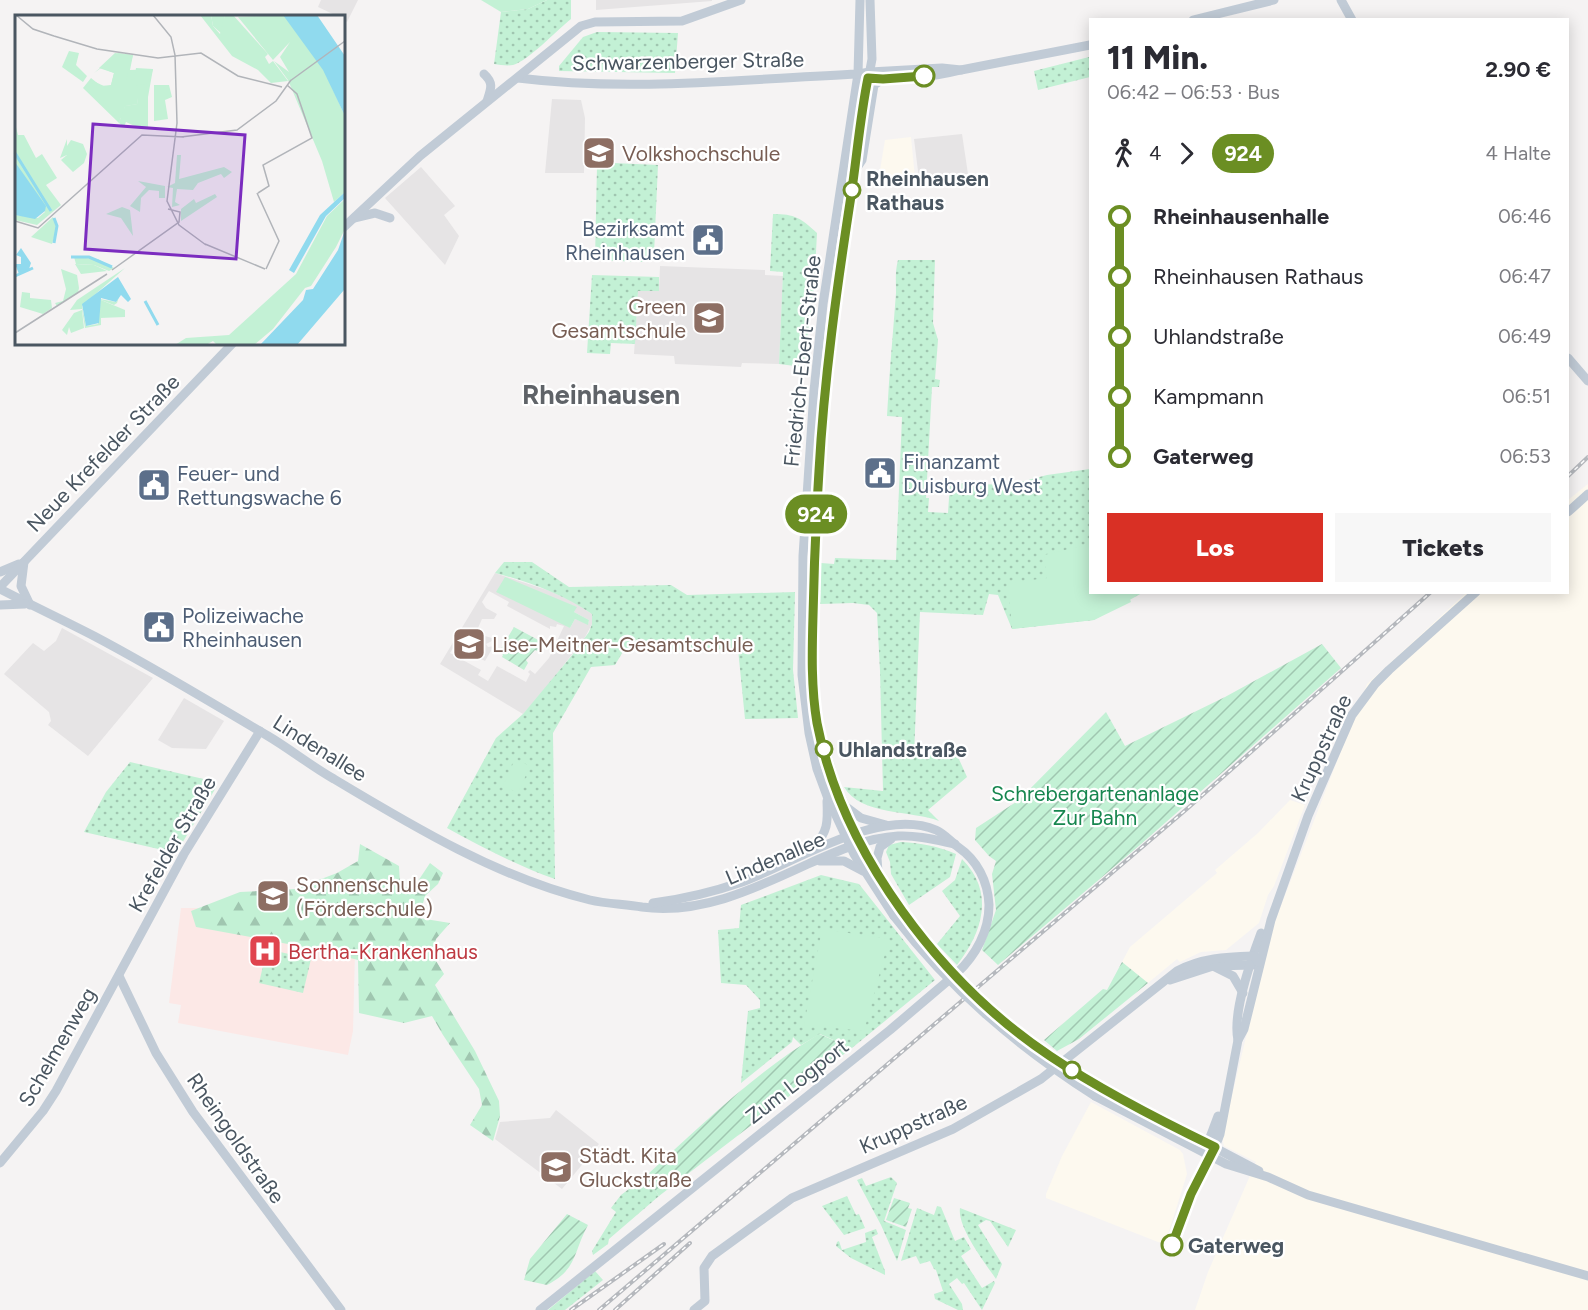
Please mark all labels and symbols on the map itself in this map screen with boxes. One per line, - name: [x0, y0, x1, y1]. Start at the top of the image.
- inset map: [15, 15, 345, 345]
- street label: Schwarzenberger Straße: [572, 46, 804, 76]
- unlabelled marker: [913, 65, 935, 87]
- school or university icon: Volkshochschule: [581, 135, 617, 171]
- place label: Volkshochschule: [622, 141, 780, 166]
- place label: Rheinhausen Rathaus: [866, 166, 989, 215]
- marker: Rheinhausen Rathaus: [843, 181, 861, 199]
- place label: Bezirksamt Rheinhausen: [565, 216, 685, 265]
- public building icon: Bezirksamt Rheinhausen: [690, 222, 726, 258]
- street label: Friedrich-Ebert-Straße: [778, 254, 826, 468]
- place label: Green Gesamtschule: [552, 294, 686, 343]
- school or university icon: Green Gesamtschule: [691, 300, 727, 336]
- street label: Neue Krefelder Straße: [21, 369, 185, 537]
- district label: Rheinhausen: [522, 378, 680, 411]
- place label: Finanzamt Duisburg West: [903, 449, 1041, 498]
- public building icon: Finanzamt Duisburg West: [862, 455, 898, 491]
- place label: Feuer- und Rettungswache 6: [177, 461, 342, 510]
- public building icon: Feuer- und Rettungswache 6: [136, 467, 172, 503]
- line badge: 924: [782, 494, 850, 534]
- place label: Polizeiwache Rheinhausen: [182, 603, 304, 652]
- public building icon: Polizeiwache Rheinhausen: [141, 609, 177, 645]
- school or university icon: Lise-Meitner-Gesamtschule: [451, 626, 487, 662]
- place label: Lise-Meitner-Gesamtschule: [492, 632, 753, 657]
- street label: Kruppstraße: [1285, 690, 1357, 806]
- street label: Lindenallee: [268, 709, 372, 787]
- place label: Uhlandstraße: [838, 737, 967, 762]
- marker: Uhlandstraße: [815, 740, 833, 758]
- street label: Krefelder Straße: [123, 771, 221, 917]
- park label: Schrebergartenanlage Zur Bahn: [991, 781, 1199, 830]
- street label: Lindenallee: [721, 826, 829, 890]
- place label: Sonnenschule (Förderschule): [296, 872, 433, 921]
- school or university icon: Sonnenschule (Förderschule): [255, 878, 291, 914]
- hospital icon: Bertha-Krankenhaus: [247, 933, 283, 969]
- place label: Bertha-Krankenhaus: [288, 939, 478, 964]
- street label: Schelmenweg: [13, 983, 101, 1111]
- street label: Zum Logport: [741, 1033, 853, 1129]
- unlabelled marker: [1063, 1061, 1081, 1079]
- street label: Rheingoldstraße: [182, 1068, 290, 1208]
- street label: Kruppstraße: [855, 1089, 971, 1159]
- place label: Städt. Kita Gluckstraße: [579, 1143, 692, 1192]
- school or university icon: Städt. Kita Gluckstraße: [538, 1149, 574, 1185]
- place label: Gaterweg: [1188, 1233, 1284, 1258]
- marker: Gaterweg: [1161, 1234, 1183, 1256]

